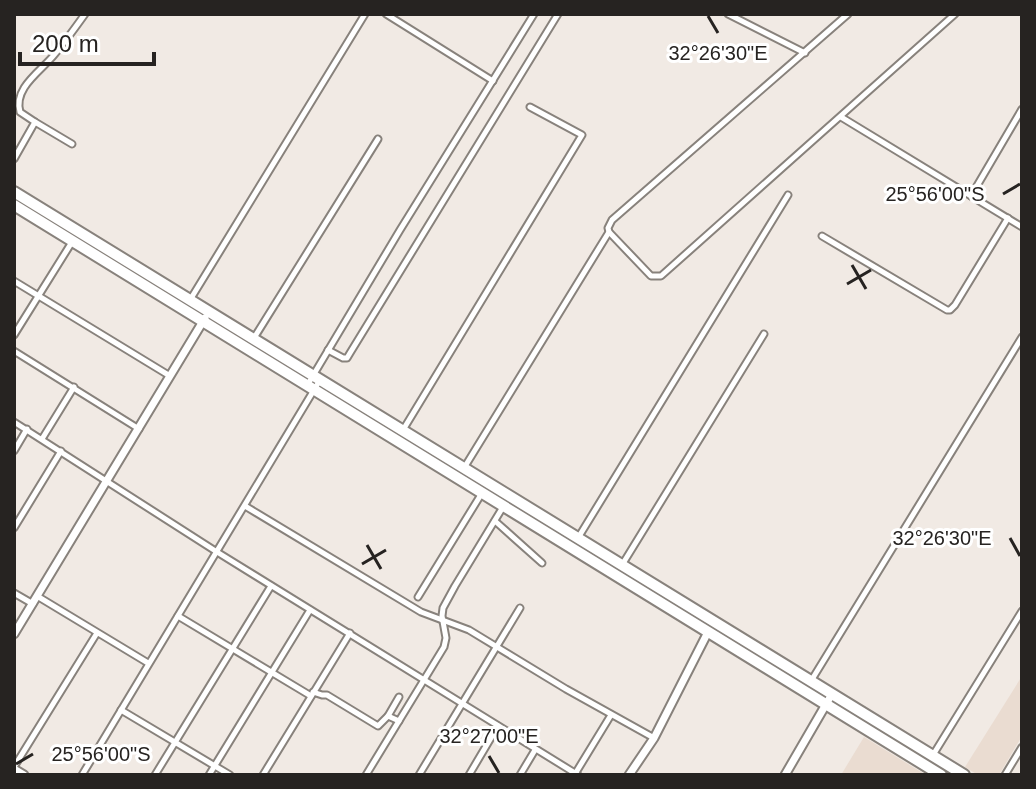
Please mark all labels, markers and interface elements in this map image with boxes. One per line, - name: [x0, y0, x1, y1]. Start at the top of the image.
- scale bar: [20, 16, 154, 66]
- text: 200 m: [32, 30, 99, 57]
- text: 32°26'30"E: [669, 42, 768, 64]
- text: 25°56'00"S: [886, 183, 985, 205]
- text: 32°26'30"E: [893, 527, 992, 549]
- text: 32°27'00"E: [440, 725, 539, 747]
- text: 25°56'00"S: [52, 743, 151, 765]

